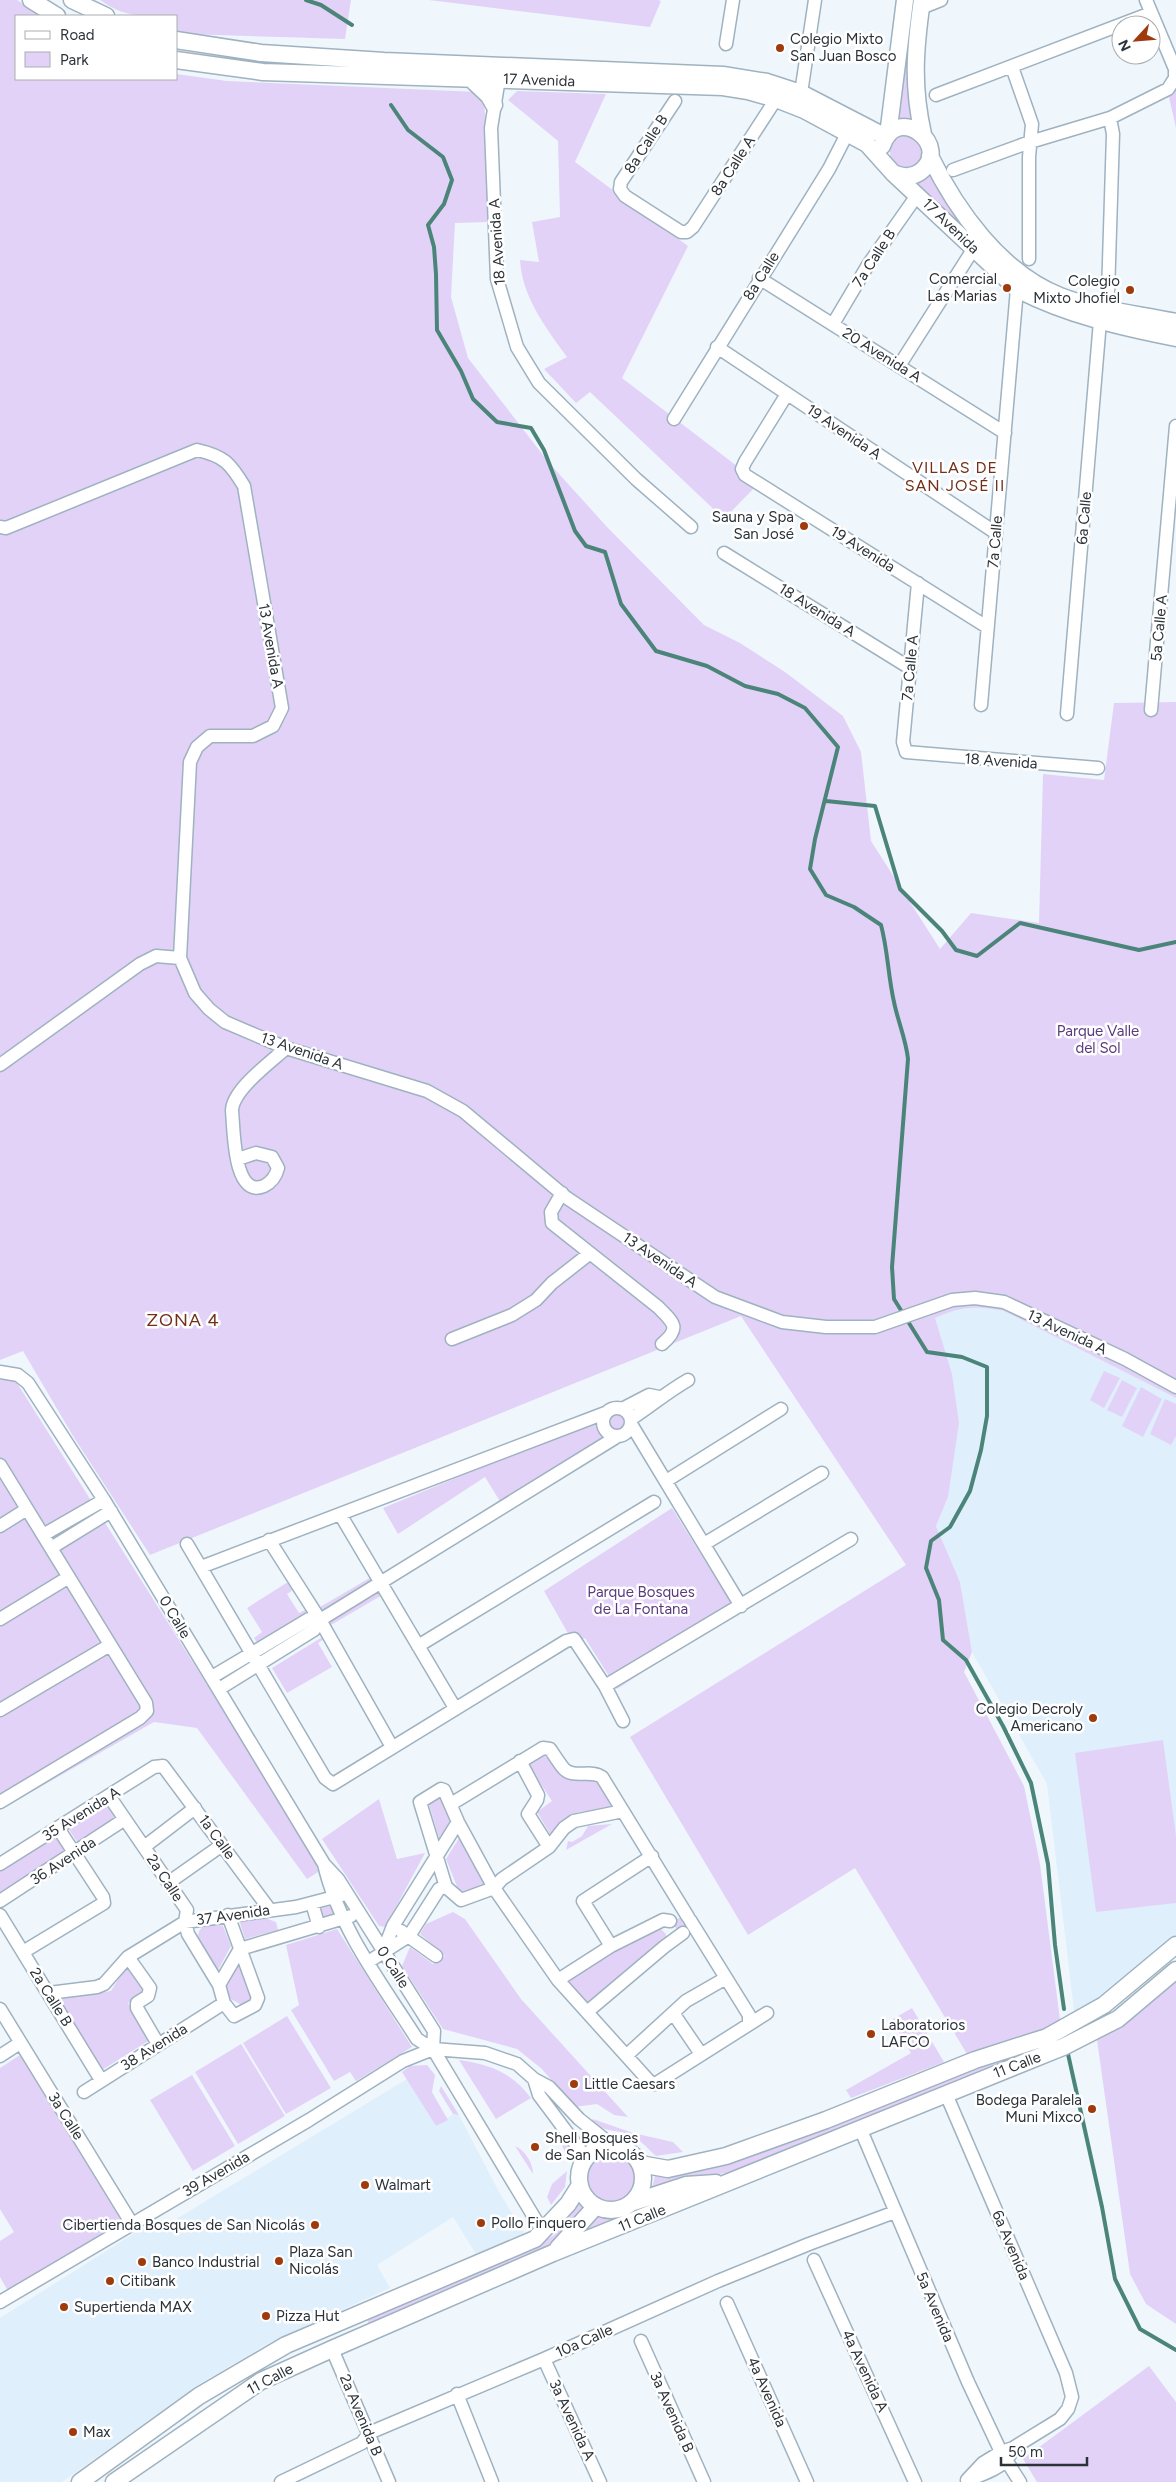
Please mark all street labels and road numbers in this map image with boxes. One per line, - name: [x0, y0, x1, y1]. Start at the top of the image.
- street label: 17 Avenida: [503, 70, 575, 90]
- street label: 8a Calle B: [620, 111, 672, 177]
- street label: 8a Calle A: [707, 133, 759, 199]
- street label: 17 Avenida: [919, 195, 983, 257]
- street label: 18 Avenida A: [485, 198, 509, 286]
- street label: 7a Calle B: [849, 226, 899, 290]
- street label: 8a Calle: [739, 248, 783, 304]
- street label: 20 Avenida A: [839, 324, 925, 386]
- street label: 19 Avenida A: [803, 400, 885, 464]
- street label: 6a Calle: [1073, 491, 1095, 545]
- street label: 7a Calle: [984, 515, 1006, 569]
- street label: 19 Avenida: [827, 522, 899, 576]
- street label: 18 Avenida A: [775, 579, 859, 641]
- street label: 5a Calle A: [1147, 594, 1171, 662]
- street label: 13 Avenida A: [255, 602, 287, 690]
- street label: 7a Calle A: [898, 634, 922, 702]
- street label: 18 Avenida: [964, 749, 1038, 773]
- street label: 13 Avenida A: [258, 1028, 346, 1074]
- street label: 13 Avenida A: [619, 1228, 701, 1292]
- street label: 13 Avenida A: [1024, 1306, 1110, 1358]
- street label: 0 Calle: [155, 1592, 195, 1642]
- street label: 35 Avenida A: [39, 1783, 123, 1845]
- street label: 1a Calle: [195, 1811, 239, 1863]
- street label: 36 Avenida: [27, 1833, 99, 1889]
- street label: 2a Calle: [143, 1851, 187, 1905]
- street label: 37 Avenida: [195, 1901, 271, 1929]
- street label: 0 Calle: [373, 1943, 413, 1991]
- street label: 2a Calle B: [26, 1964, 76, 2030]
- street label: 38 Avenida: [117, 2019, 191, 2075]
- street label: 11 Calle: [991, 2048, 1043, 2082]
- street label: 3a Calle: [44, 2089, 88, 2143]
- street label: 39 Avenida: [179, 2148, 253, 2200]
- street label: 11 Calle: [616, 2200, 668, 2236]
- street label: 6a Avenida: [988, 2207, 1034, 2283]
- street label: 5a Avenida: [912, 2269, 958, 2345]
- street label: 10a Calle: [553, 2320, 615, 2362]
- street label: 4a Avenida A: [838, 2327, 892, 2415]
- street label: 4a Avenida: [744, 2354, 790, 2430]
- street label: 11 Calle: [244, 2359, 296, 2399]
- street label: 3a Avenida B: [646, 2369, 698, 2455]
- street label: 2a Avenida B: [336, 2372, 386, 2458]
- street label: 3a Avenida A: [545, 2377, 599, 2463]

